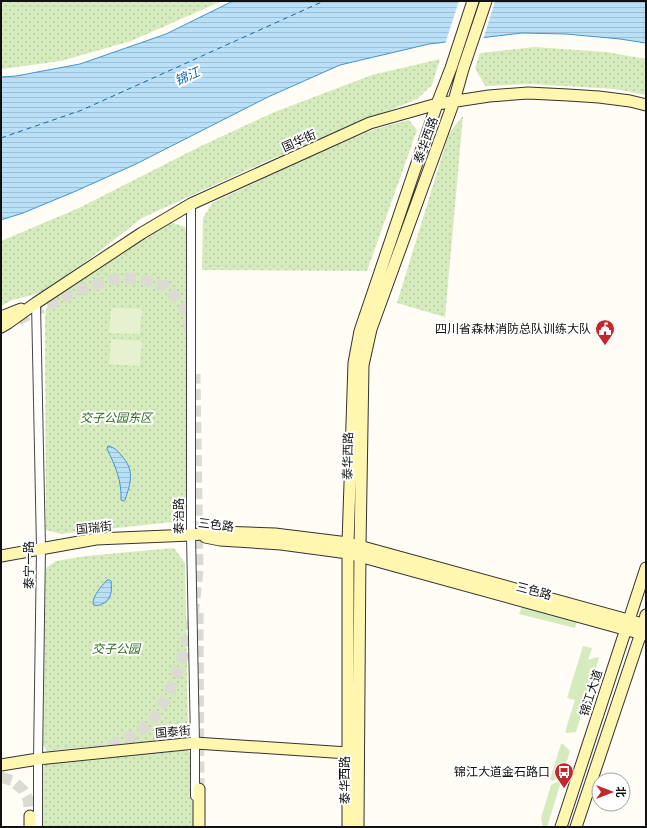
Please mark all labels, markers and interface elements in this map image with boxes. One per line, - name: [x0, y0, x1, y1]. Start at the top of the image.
- water label: 锦江: [172, 64, 204, 89]
- street label: 泰华西路: [411, 115, 441, 165]
- street label: 国华街: [280, 127, 318, 155]
- public building icon: 四川省森林消防总队训练大队: [594, 318, 616, 346]
- place label: 四川省森林消防总队训练大队: [435, 322, 591, 336]
- park label: 交子公园东区: [80, 411, 154, 425]
- street label: 泰华西路: [341, 432, 355, 480]
- street label: 泰治路: [172, 498, 186, 534]
- street label: 三色路: [197, 516, 235, 534]
- street label: 国瑞街: [75, 519, 113, 537]
- street label: 泰宁一路: [22, 541, 36, 589]
- street label: 三色路: [515, 580, 553, 602]
- park label: 交子公园: [92, 642, 142, 656]
- street label: 锦江大道: [577, 668, 605, 718]
- street label: 国泰街: [154, 723, 192, 741]
- street label: 泰华西路: [338, 756, 352, 804]
- bus stop icon: 锦江大道金石路口: [553, 761, 575, 789]
- place label: 锦江大道金石路口: [454, 765, 550, 779]
- north arrow: [591, 772, 631, 812]
- text: 北: [615, 787, 627, 798]

